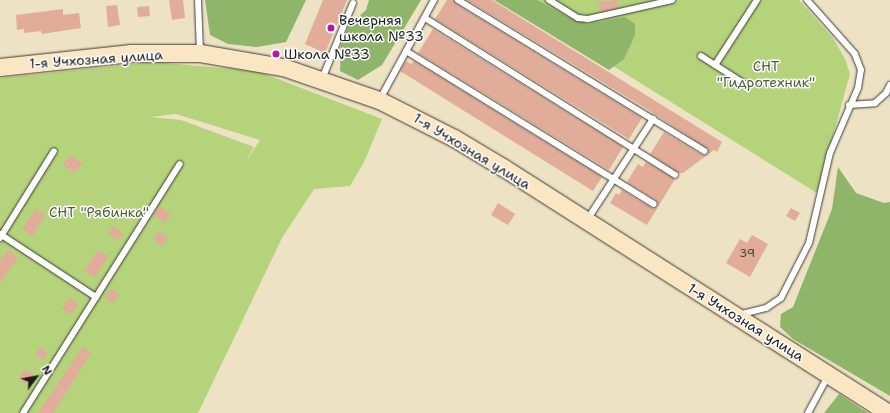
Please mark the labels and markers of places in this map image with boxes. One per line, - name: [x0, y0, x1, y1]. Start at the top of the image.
- place label: Вечерняя школа №33: [339, 12, 424, 44]
- marker: Вечерняя школа №33: [326, 23, 336, 33]
- place label: Школа №33: [284, 46, 370, 62]
- marker: Школа №33: [271, 49, 281, 59]

